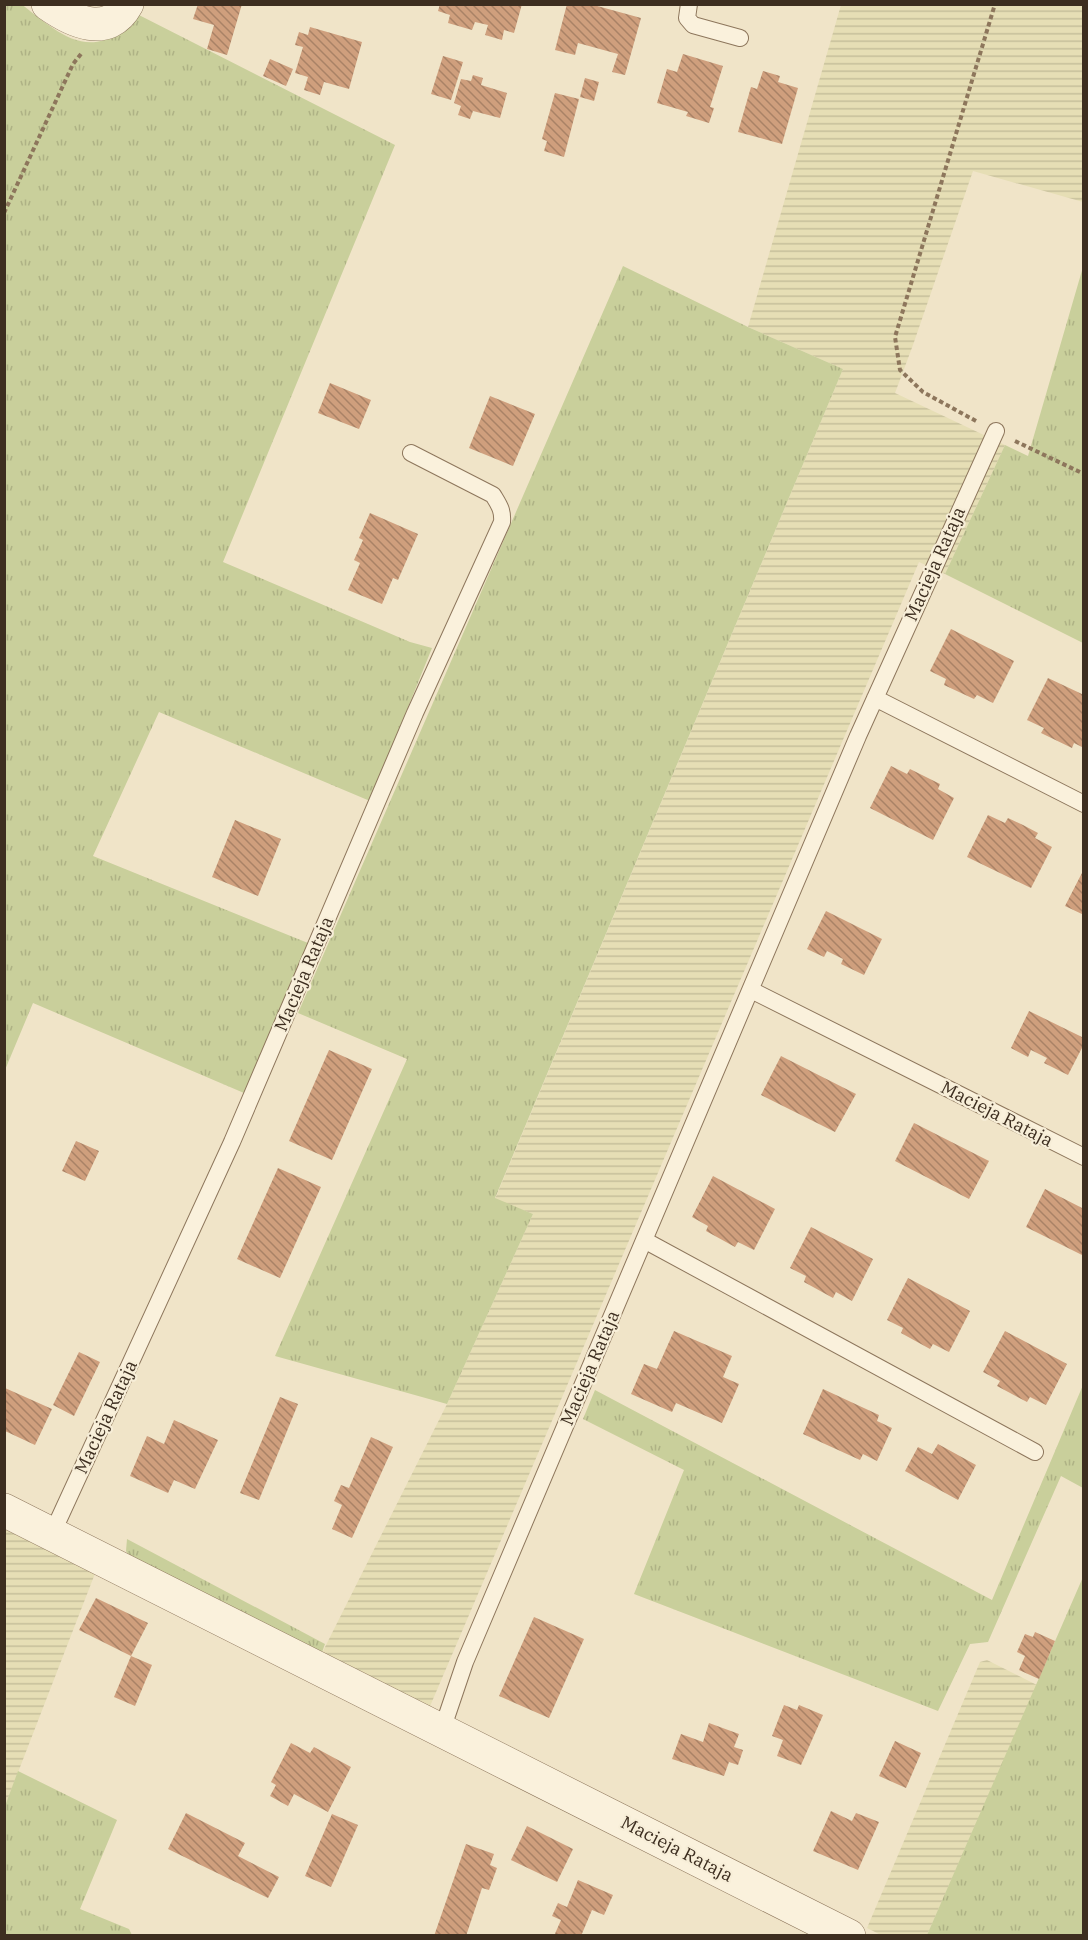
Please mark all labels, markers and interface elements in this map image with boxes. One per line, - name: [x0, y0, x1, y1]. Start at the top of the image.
- street label: Macieja Rataja: [899, 503, 970, 625]
- street label: Macieja Rataja: [269, 913, 338, 1035]
- street label: Macieja Rataja: [937, 1075, 1057, 1152]
- street label: Macieja Rataja: [555, 1307, 624, 1429]
- street label: Macieja Rataja: [69, 1356, 142, 1477]
- street label: Macieja Rataja: [617, 1810, 737, 1887]

